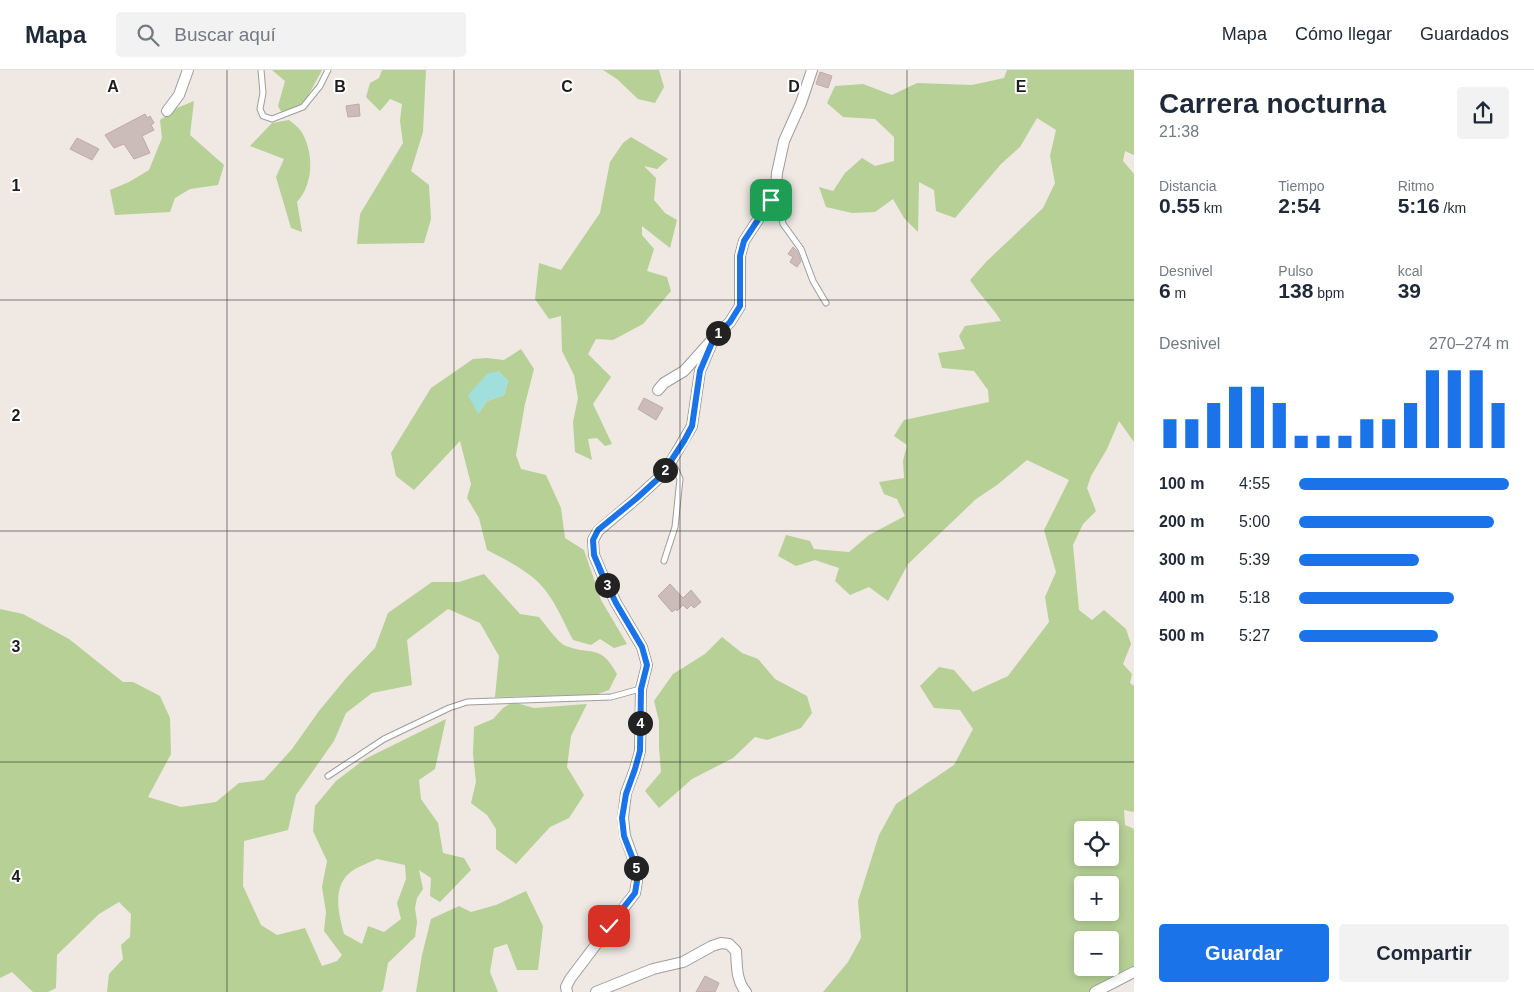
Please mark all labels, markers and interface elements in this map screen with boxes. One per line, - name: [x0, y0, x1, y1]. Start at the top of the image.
- search box: [116, 12, 466, 57]
- text: Mapa: [25, 21, 86, 48]
- icon: search: [134, 21, 162, 49]
- text: Buscar aquí: [174, 24, 276, 45]
- text: Mapa: [1222, 24, 1267, 44]
- text: Cómo llegar: [1295, 24, 1392, 44]
- text: Guardados: [1420, 24, 1509, 44]
- text: A: [107, 78, 119, 95]
- text: B: [334, 78, 346, 95]
- text: C: [561, 78, 573, 95]
- text: D: [788, 78, 800, 95]
- text: E: [1016, 78, 1027, 95]
- button: share: [1457, 87, 1509, 139]
- text: Carrera nocturna: [1159, 88, 1386, 119]
- text: 21:38: [1159, 123, 1199, 140]
- text: 1: [12, 177, 21, 194]
- text: Distancia: [1159, 178, 1217, 194]
- text: Tiempo: [1278, 178, 1325, 194]
- text: Ritmo: [1398, 178, 1434, 194]
- pin: [750, 179, 792, 221]
- icon: arrive: [757, 186, 785, 214]
- text: 0.55: [1159, 194, 1200, 217]
- text: 2:54: [1278, 194, 1320, 217]
- text: 5:16: [1398, 194, 1440, 217]
- text: km: [1200, 200, 1222, 216]
- text: /km: [1440, 200, 1466, 216]
- text: Desnivel: [1159, 263, 1213, 279]
- text: Pulso: [1278, 263, 1313, 279]
- text: kcal: [1398, 263, 1423, 279]
- text: 6: [1159, 279, 1171, 302]
- text: 138: [1278, 279, 1313, 302]
- text: 39: [1398, 279, 1421, 302]
- text: m: [1171, 285, 1186, 301]
- text: bpm: [1313, 285, 1345, 301]
- pin: 1: [706, 320, 730, 346]
- text: 1: [715, 325, 722, 341]
- text: Desnivel: [1159, 335, 1220, 352]
- text: 270–274 m: [1429, 335, 1509, 352]
- text: 2: [12, 407, 21, 424]
- pin: 2: [652, 458, 678, 482]
- text: 2: [662, 462, 669, 478]
- text: 100 m: [1159, 475, 1204, 492]
- text: 4:55: [1239, 475, 1270, 492]
- text: 200 m: [1159, 513, 1204, 530]
- text: 5:00: [1239, 513, 1270, 530]
- text: 300 m: [1159, 551, 1204, 568]
- text: 5:39: [1239, 551, 1270, 568]
- pin: 3: [594, 572, 620, 598]
- text: 3: [604, 577, 611, 593]
- text: 400 m: [1159, 589, 1204, 606]
- text: 5:18: [1239, 589, 1270, 606]
- text: 500 m: [1159, 627, 1204, 644]
- text: 5:27: [1239, 627, 1270, 644]
- text: 3: [12, 638, 21, 655]
- pin: 4: [628, 710, 652, 736]
- text: 4: [637, 715, 644, 731]
- map controls: [1074, 821, 1119, 976]
- button: locate: [1074, 821, 1119, 866]
- pin: 5: [624, 856, 648, 880]
- text: 5: [633, 860, 640, 876]
- text: 4: [12, 868, 21, 885]
- button: +: [1074, 876, 1119, 921]
- pin: [588, 905, 630, 947]
- icon: check: [595, 912, 623, 940]
- button: Guardar: [1159, 924, 1329, 982]
- button: Compartir: [1339, 924, 1509, 982]
- button: −: [1074, 931, 1119, 976]

